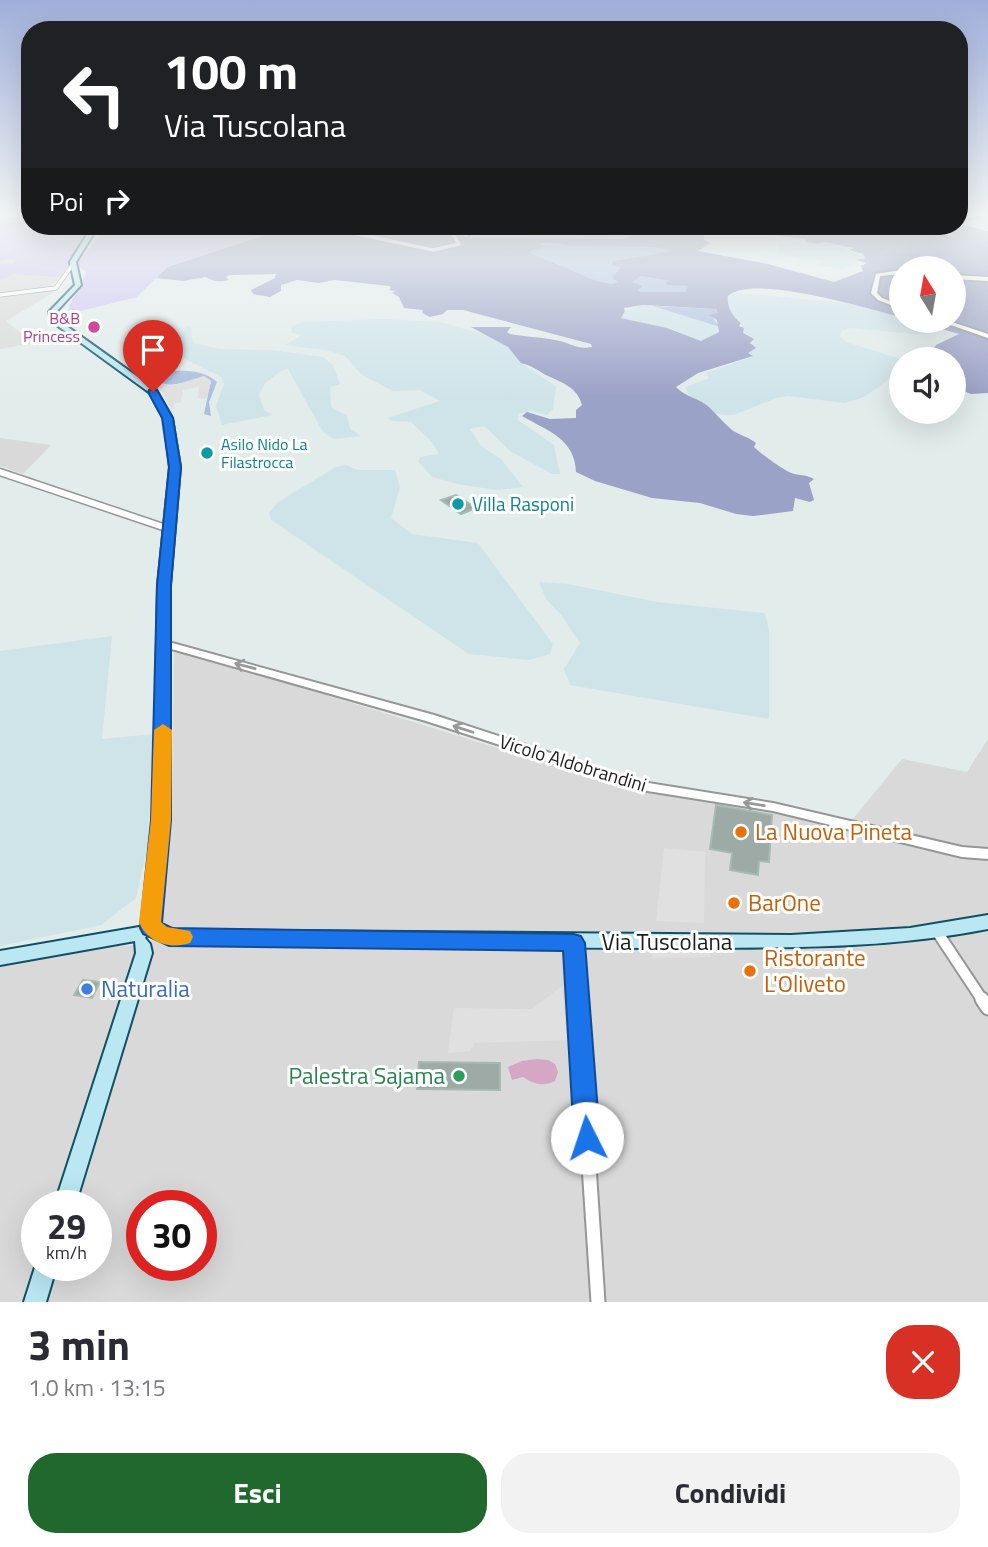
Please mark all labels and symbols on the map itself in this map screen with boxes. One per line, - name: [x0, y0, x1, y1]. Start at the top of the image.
- north arrow: [889, 256, 966, 332]
- place label: B&B Princess: [23, 306, 80, 348]
- marker: B&B Princess: [86, 319, 102, 335]
- pin: [123, 320, 183, 392]
- place label: Asilo Nido La Filastrocca: [221, 432, 308, 474]
- marker: Asilo Nido La Filastrocca: [199, 445, 215, 461]
- place label: Villa Rasponi: [472, 489, 574, 518]
- marker: Villa Rasponi: [450, 496, 466, 512]
- one-way arrow: [234, 659, 256, 672]
- one-way arrow: [453, 721, 475, 734]
- street label: Vicolo Aldobrandini: [496, 726, 650, 799]
- one-way arrow: [743, 797, 766, 810]
- place label: La Nuova Pineta: [755, 814, 912, 849]
- marker: La Nuova Pineta: [733, 824, 749, 840]
- place label: BarOne: [748, 885, 821, 920]
- marker: BarOne: [726, 895, 742, 911]
- street label: Via Tuscolana: [602, 924, 733, 959]
- place label: Ristorante L'Oliveto: [764, 940, 866, 1001]
- marker: Ristorante L'Oliveto: [742, 963, 758, 979]
- place label: Naturalia: [101, 971, 190, 1006]
- marker: Naturalia: [79, 981, 95, 997]
- place label: Palestra Sajama: [288, 1058, 445, 1093]
- marker: Palestra Sajama: [451, 1068, 467, 1084]
- position arrow: [550, 1101, 624, 1175]
- speed limit sign: 30: [126, 1190, 217, 1281]

